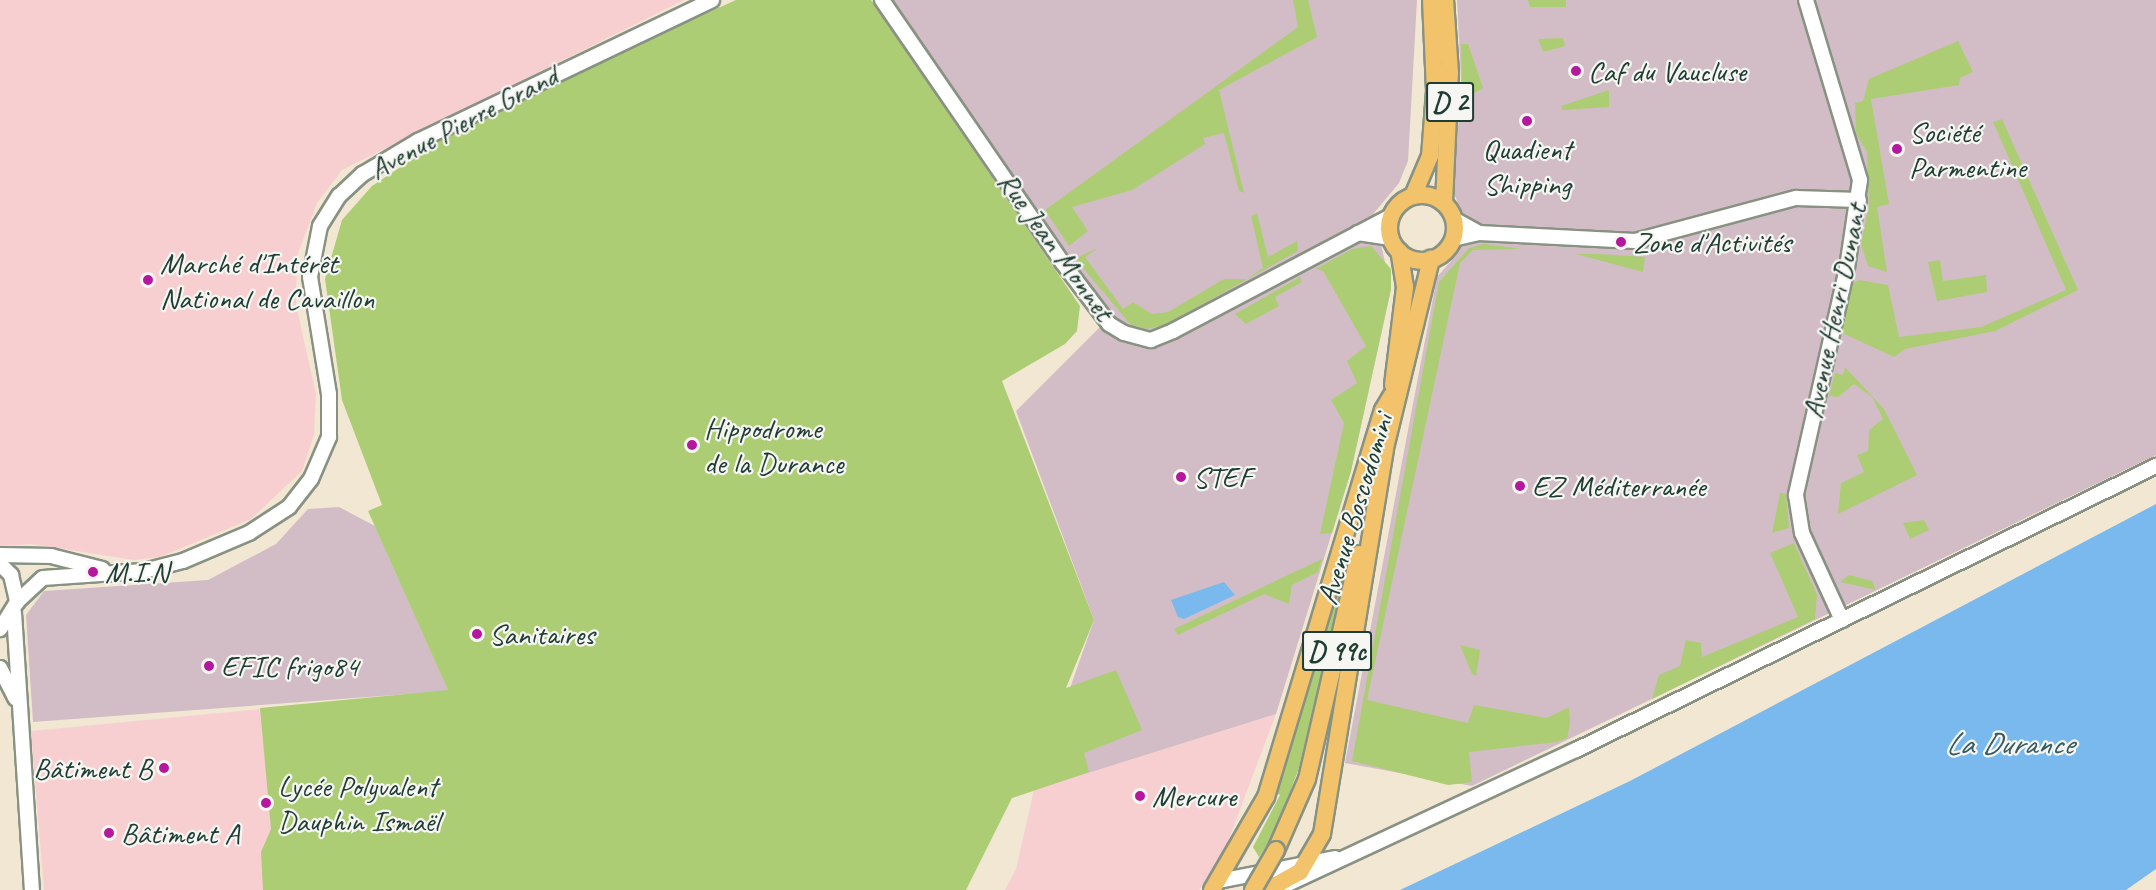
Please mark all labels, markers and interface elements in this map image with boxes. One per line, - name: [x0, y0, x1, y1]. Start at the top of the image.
- place label: Caf du Vaucluse: [1588, 53, 1745, 89]
- street label: Avenue Pierre Grand: [363, 57, 563, 187]
- marker: Caf du Vaucluse: [1569, 64, 1583, 78]
- road number: D 2: [1426, 77, 1474, 127]
- marker: Quadient Shipping: [1520, 114, 1534, 128]
- place label: Société Parmentine: [1909, 114, 2026, 184]
- place label: Quadient Shipping: [1483, 131, 1571, 201]
- marker: Société Parmentine: [1890, 142, 1904, 156]
- street label: Rue Jean Monnet: [990, 165, 1122, 327]
- street label: Avenue Henri Dunant: [1794, 201, 1874, 421]
- place label: Zone d'Activités: [1633, 224, 1791, 260]
- marker: Zone d'Activités: [1614, 235, 1628, 249]
- place label: Marché d'Intérêt National de Cavaillon: [160, 245, 373, 316]
- marker: Marché d'Intérêt National de Cavaillon: [141, 273, 155, 287]
- street label: Avenue Boscodomini: [1309, 409, 1401, 609]
- place label: Hippodrome de la Durance: [704, 410, 844, 480]
- marker: Hippodrome de la Durance: [685, 438, 699, 452]
- place label: STEF: [1193, 459, 1251, 495]
- place label: EZ Méditerranée: [1532, 468, 1706, 504]
- marker: STEF: [1174, 470, 1188, 484]
- marker: EZ Méditerranée: [1513, 479, 1527, 493]
- place label: M.I.N: [105, 554, 168, 590]
- marker: M.I.N: [86, 565, 100, 579]
- place label: Sanitaires: [489, 616, 594, 652]
- road number: D 99c: [1301, 626, 1373, 676]
- marker: Sanitaires: [470, 627, 484, 641]
- place label: EFIC frigo84: [221, 648, 358, 684]
- marker: EFIC frigo84: [202, 659, 216, 673]
- water label: La Durance: [1946, 725, 2072, 763]
- place label: Bâtiment B: [33, 750, 152, 786]
- marker: Bâtiment B: [157, 761, 171, 775]
- place label: Lycée Polyvalent Dauphin Ismaël: [278, 768, 439, 838]
- place label: Mercure: [1152, 778, 1236, 814]
- marker: Mercure: [1133, 789, 1147, 803]
- marker: Lycée Polyvalent Dauphin Ismaël: [259, 796, 273, 810]
- place label: Bâtiment A: [121, 815, 239, 851]
- marker: Bâtiment A: [102, 826, 116, 840]

